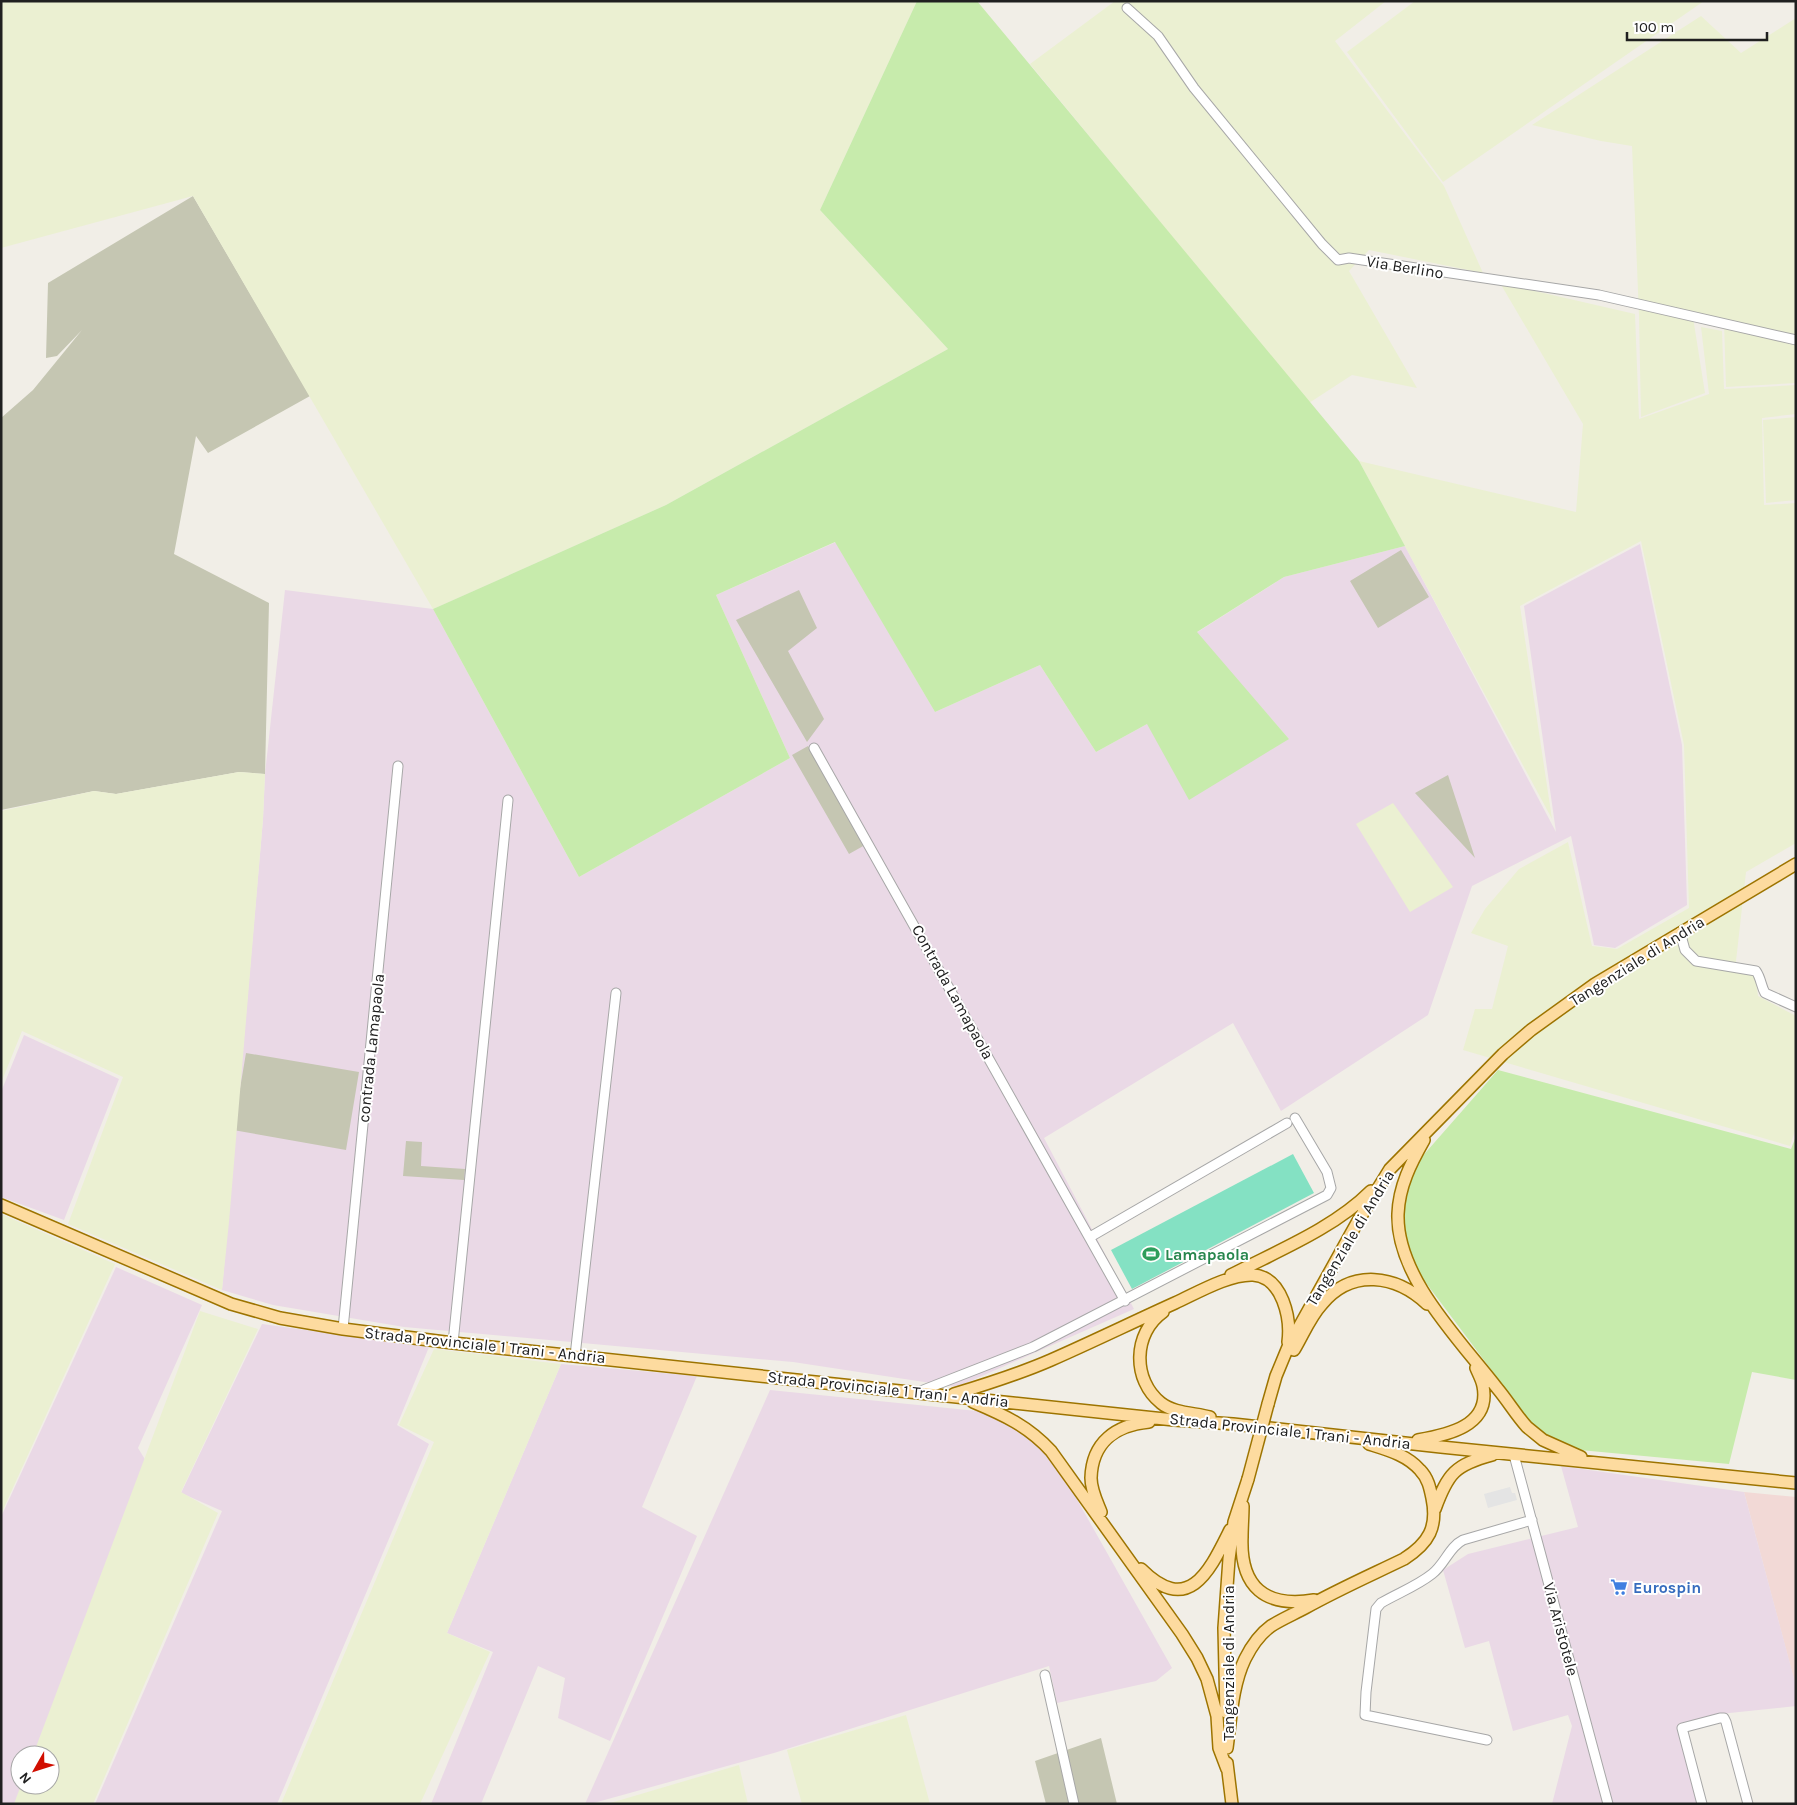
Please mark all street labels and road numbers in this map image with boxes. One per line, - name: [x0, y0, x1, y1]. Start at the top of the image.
- street label: Via Berlino: [1365, 252, 1445, 282]
- street label: Tangenziale di Andria: [1566, 912, 1708, 1010]
- street label: Contrada Lamapaola: [908, 921, 998, 1063]
- street label: contrada Lamapaola: [354, 973, 388, 1123]
- street label: Tangenziale di Andria: [1302, 1167, 1398, 1309]
- street label: Strada Provinciale 1 Trani - Andria: [363, 1323, 607, 1367]
- street label: Strada Provinciale 1 Trani - Andria: [766, 1367, 1010, 1411]
- street label: Strada Provinciale 1 Trani - Andria: [1168, 1409, 1412, 1453]
- street label: Via Aristotele: [1539, 1580, 1583, 1678]
- street label: Tangenziale di Andria: [1219, 1585, 1238, 1741]

